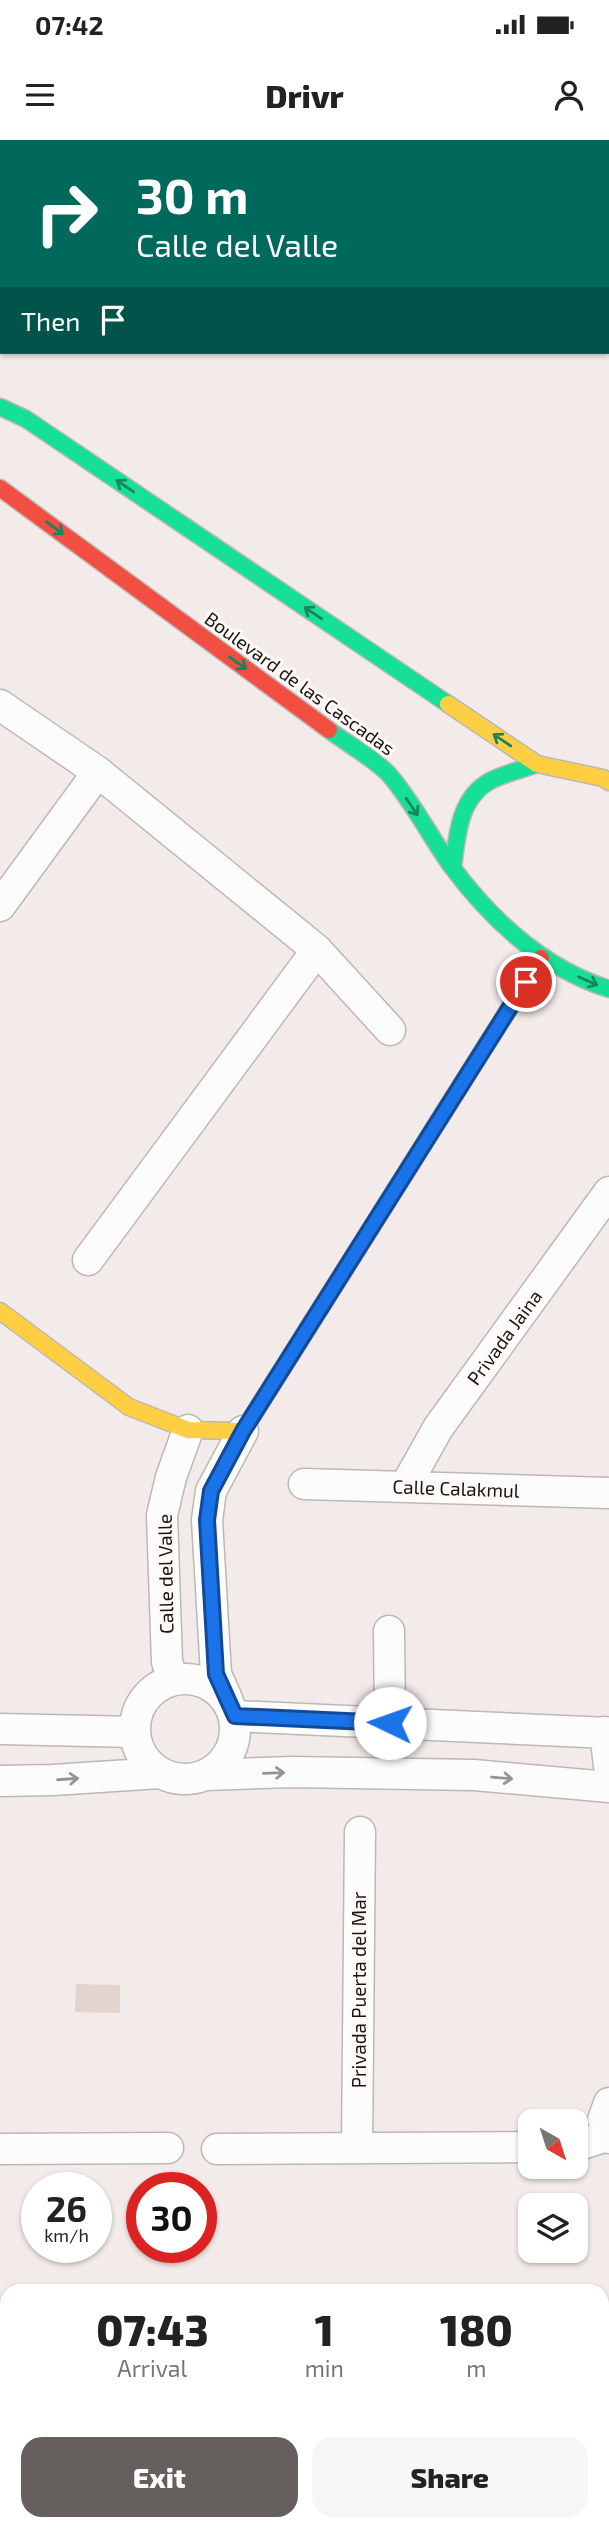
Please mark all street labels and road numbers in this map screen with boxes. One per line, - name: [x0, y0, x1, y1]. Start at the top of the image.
- street label: Boulevard de las Cascadas: [201, 606, 399, 760]
- street label: Privada Jaina: [462, 1285, 546, 1389]
- street label: Calle Calakmul: [392, 1474, 520, 1502]
- street label: Calle del Valle: [152, 1514, 178, 1634]
- street label: Privada Puerta del Mar: [347, 1891, 370, 2088]

